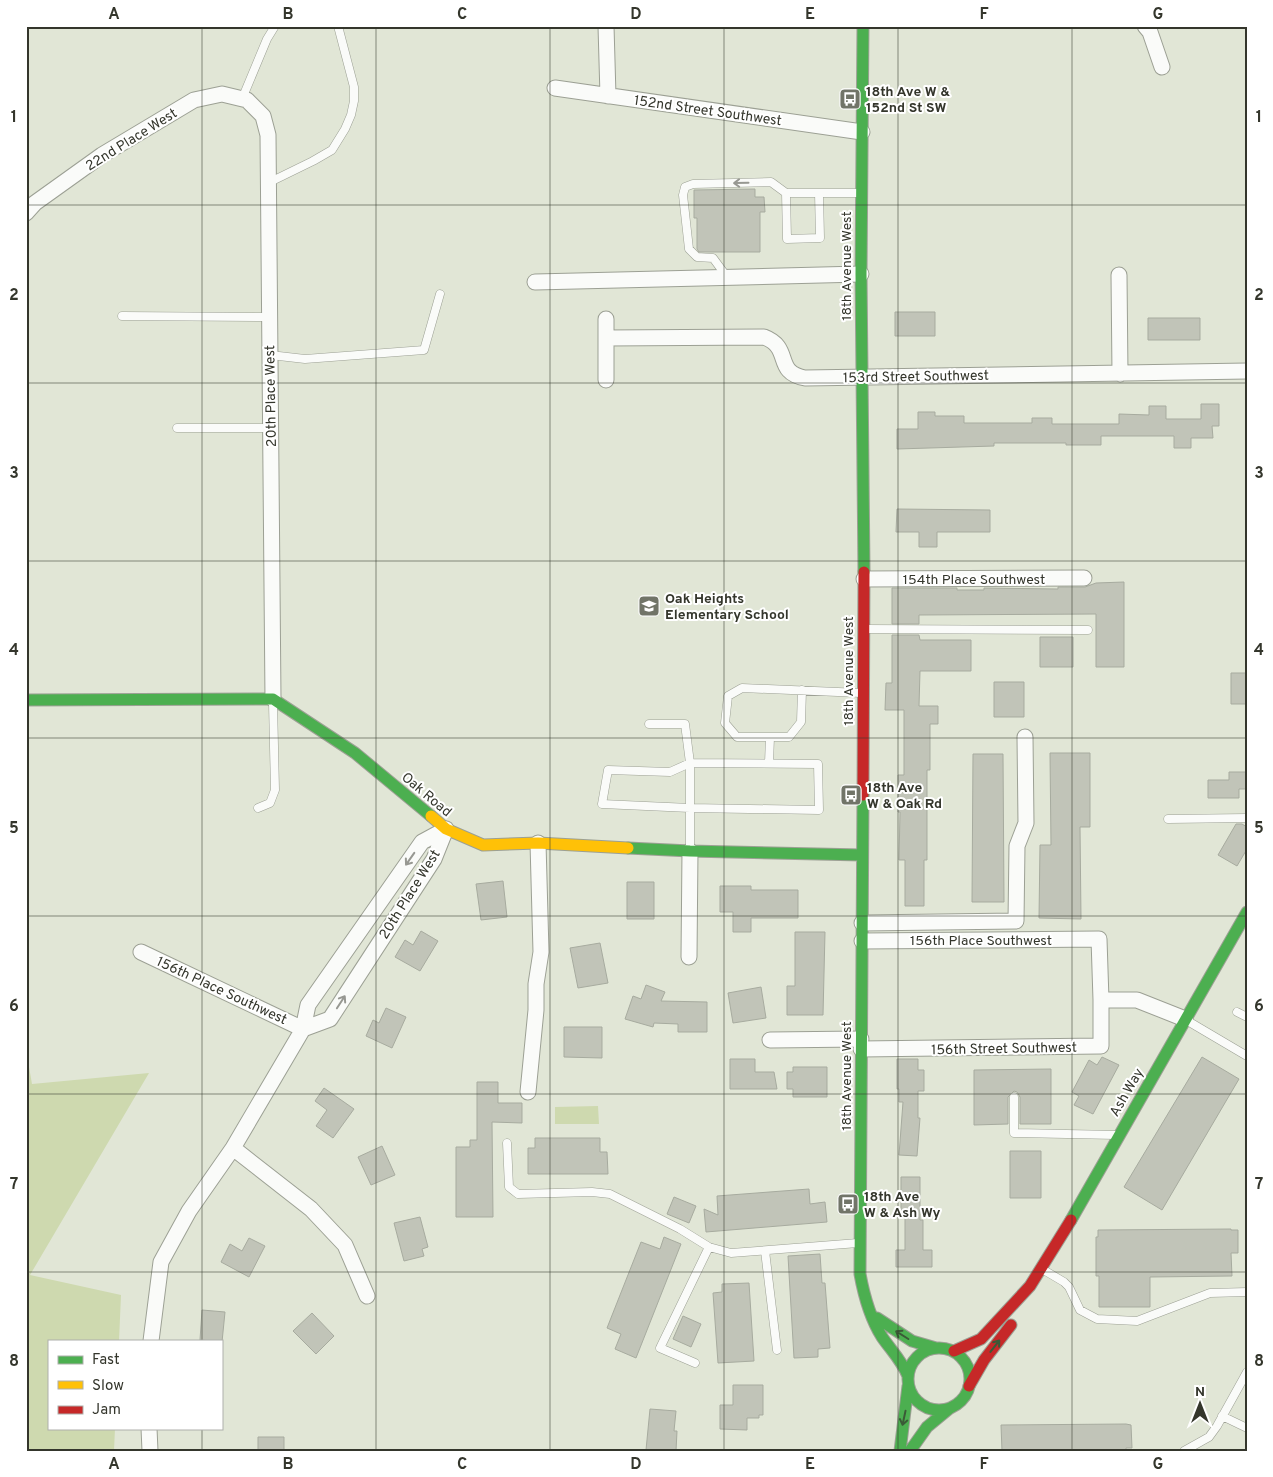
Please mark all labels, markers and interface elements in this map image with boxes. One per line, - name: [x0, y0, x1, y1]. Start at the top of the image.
- text: A: [108, 5, 120, 25]
- text: B: [282, 5, 294, 25]
- text: C: [457, 5, 467, 25]
- text: D: [630, 5, 642, 25]
- text: E: [805, 5, 815, 25]
- text: F: [979, 5, 989, 25]
- text: G: [1153, 5, 1163, 25]
- place label: 18th Ave W & 152nd St SW: [866, 84, 950, 117]
- bus stop icon: 18th Ave W & 152nd St SW: [838, 87, 862, 111]
- street label: 152nd Street Southwest: [633, 93, 783, 130]
- street label: 22nd Place West: [83, 105, 181, 175]
- text: 1: [11, 108, 17, 128]
- text: 1: [1256, 108, 1262, 128]
- one-way arrow: [733, 178, 750, 188]
- street label: 18th Avenue West: [839, 211, 856, 321]
- text: 2: [9, 286, 19, 306]
- text: 2: [1254, 286, 1264, 306]
- street label: 20th Place West: [262, 345, 281, 447]
- street label: 153rd Street Southwest: [843, 368, 989, 387]
- text: 3: [9, 464, 19, 484]
- text: 3: [1254, 464, 1264, 484]
- street label: 154th Place Southwest: [903, 572, 1045, 589]
- place label: Oak Heights Elementary School: [665, 591, 789, 624]
- school or university icon: Oak Heights Elementary School: [637, 594, 661, 618]
- street label: 18th Avenue West: [841, 616, 858, 726]
- text: 4: [9, 641, 19, 661]
- text: 4: [1254, 641, 1264, 661]
- street label: Oak Road: [397, 769, 455, 821]
- place label: 18th Ave W & Oak Rd: [867, 780, 942, 813]
- bus stop icon: 18th Ave W & Oak Rd: [839, 783, 863, 807]
- text: 5: [9, 819, 19, 839]
- text: 5: [1254, 819, 1264, 839]
- street label: 20th Place West: [376, 847, 445, 943]
- one-way arrow: [405, 852, 415, 866]
- street label: 156th Place Southwest: [910, 933, 1052, 950]
- street label: 156th Place Southwest: [153, 954, 289, 1029]
- one-way arrow: [336, 995, 346, 1009]
- text: 6: [9, 997, 19, 1017]
- text: 6: [1254, 997, 1264, 1017]
- street label: 18th Avenue West: [839, 1021, 856, 1131]
- street label: 156th Street Southwest: [931, 1040, 1077, 1059]
- street label: Ash Way: [1107, 1066, 1148, 1120]
- text: 7: [10, 1175, 18, 1195]
- text: 7: [1255, 1175, 1263, 1195]
- place label: 18th Ave W & Ash Wy: [864, 1189, 940, 1222]
- bus stop icon: 18th Ave W & Ash Wy: [836, 1192, 860, 1216]
- one-way arrow: [895, 1330, 909, 1340]
- one-way arrow: [989, 1339, 1000, 1352]
- legend: [48, 1340, 222, 1430]
- text: Fast: [92, 1351, 120, 1370]
- text: 8: [9, 1352, 19, 1372]
- text: 8: [1254, 1352, 1264, 1372]
- text: Slow: [92, 1377, 124, 1396]
- north arrow: [1176, 1380, 1226, 1430]
- text: N: [1195, 1384, 1205, 1401]
- text: Jam: [92, 1401, 121, 1420]
- one-way arrow: [899, 1410, 909, 1426]
- text: A: [108, 1455, 120, 1475]
- text: B: [282, 1455, 294, 1475]
- text: C: [457, 1455, 467, 1475]
- text: D: [630, 1455, 642, 1475]
- text: E: [805, 1455, 815, 1475]
- text: F: [979, 1455, 989, 1475]
- text: G: [1153, 1455, 1163, 1475]

